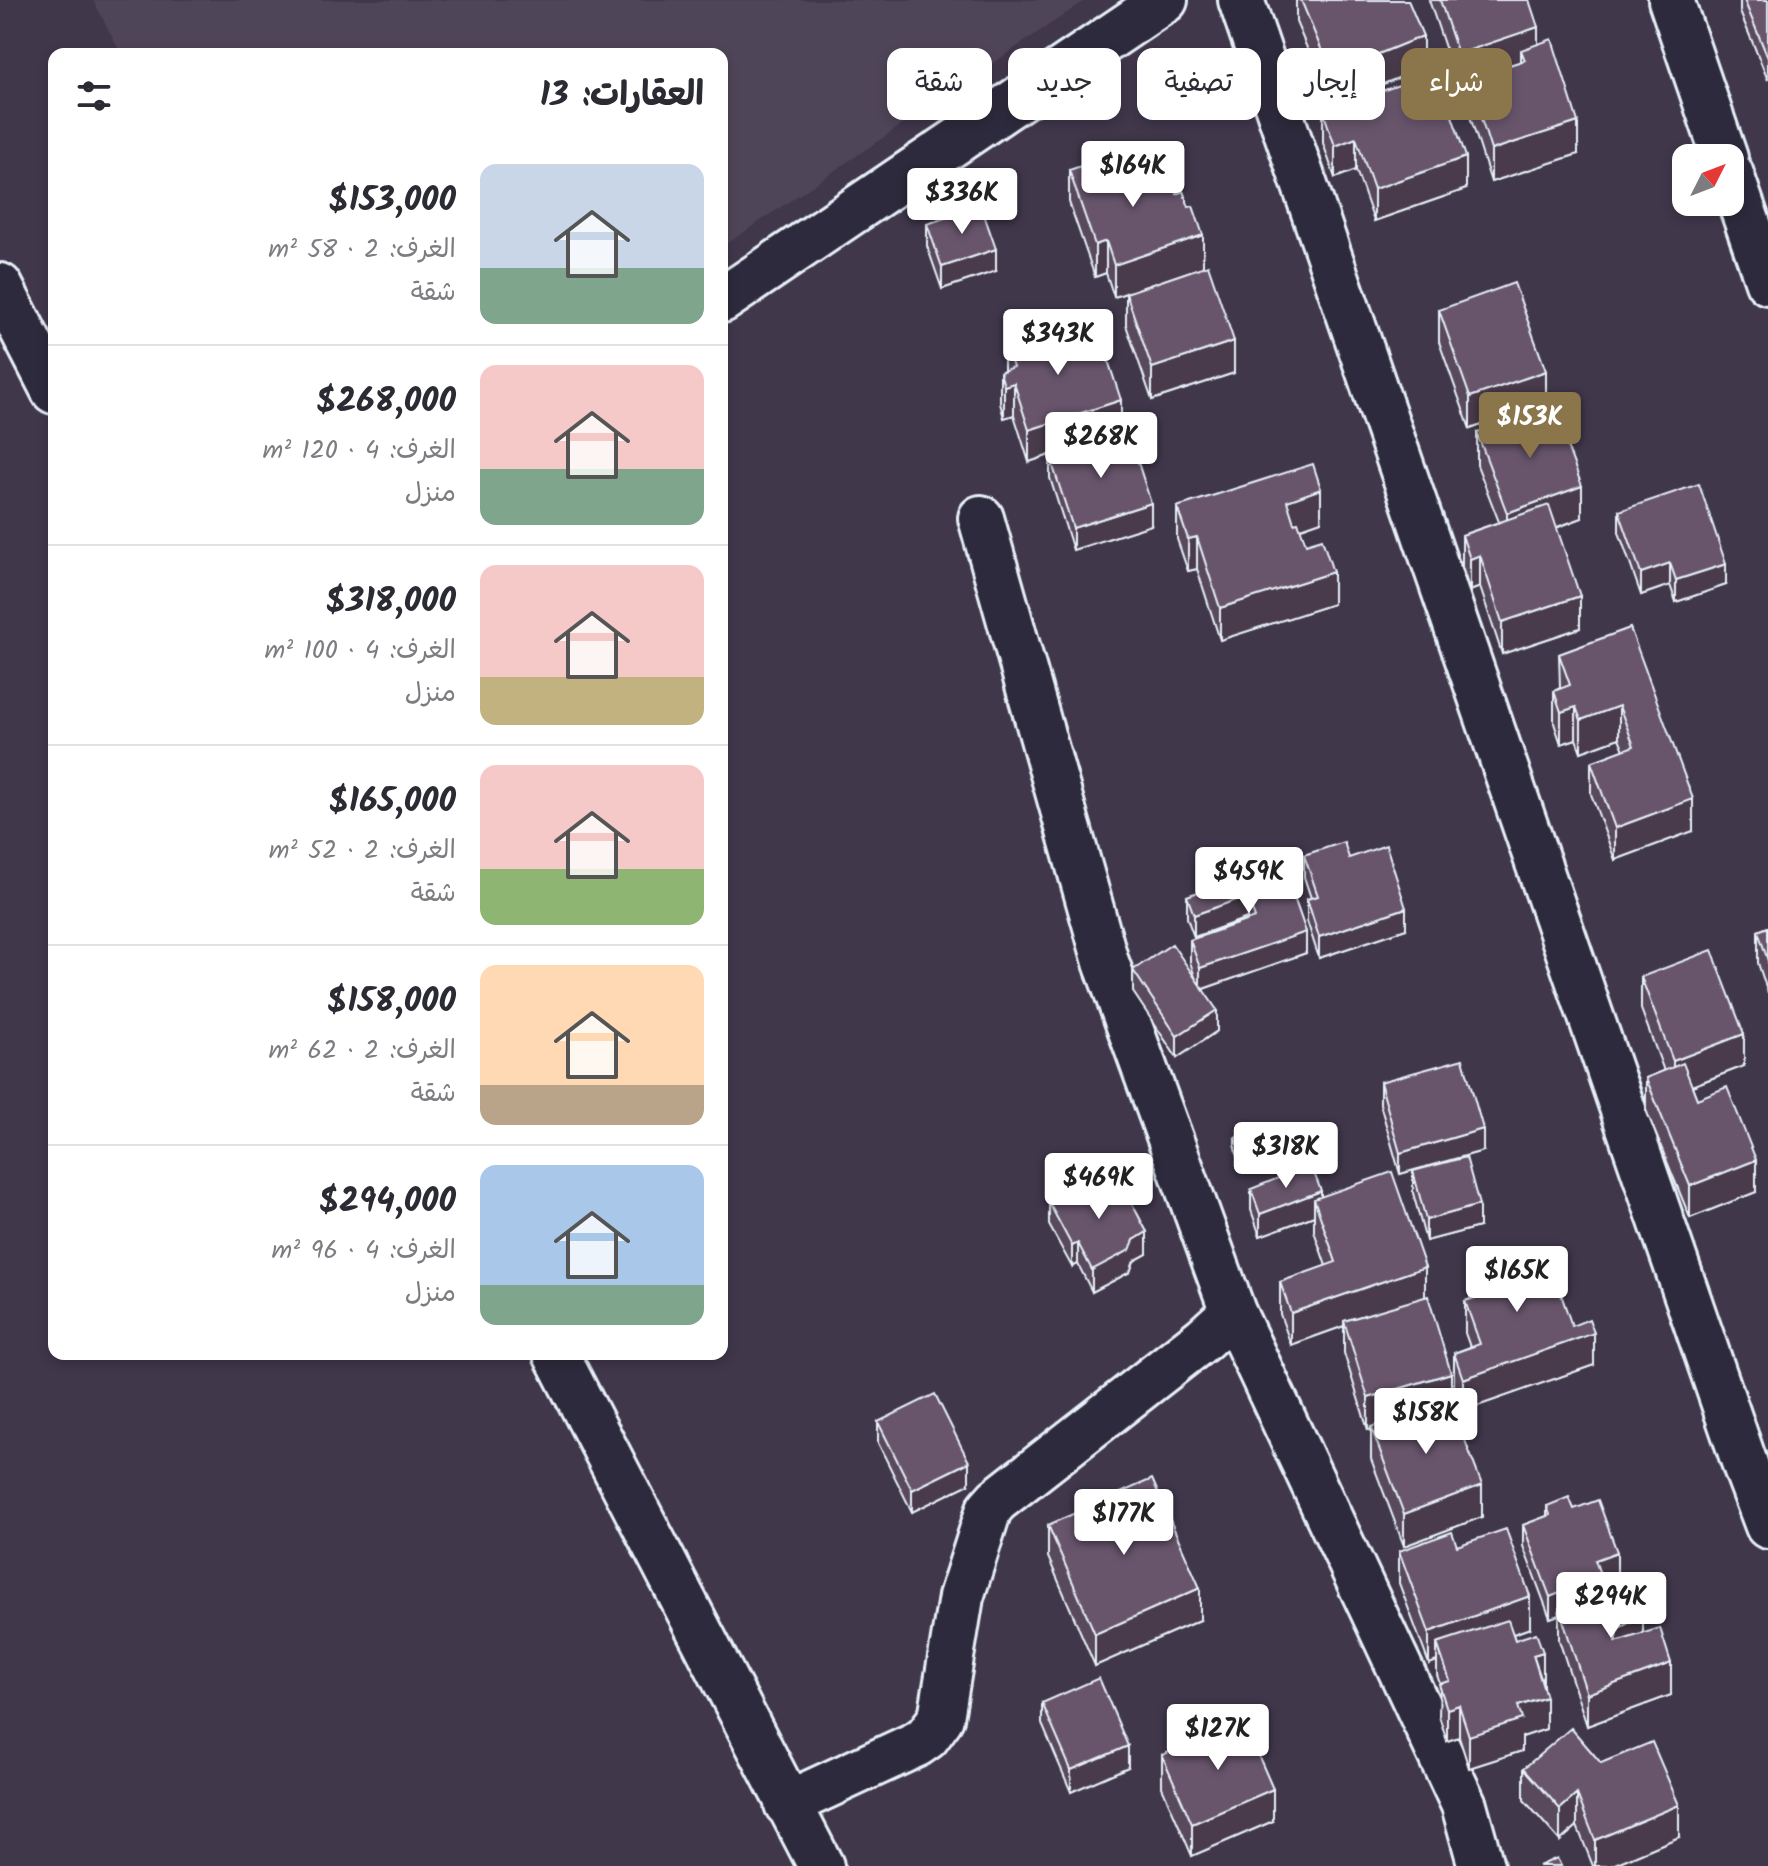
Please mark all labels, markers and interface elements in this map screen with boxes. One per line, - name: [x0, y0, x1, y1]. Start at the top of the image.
- chip: شقة: [887, 48, 992, 120]
- chip: جديد: [1008, 48, 1121, 120]
- chip: تصفية: [1137, 48, 1261, 120]
- chip: إيجار: [1277, 48, 1385, 120]
- chip: شراء: [1401, 48, 1512, 120]
- text: العقارات: 13: [540, 69, 704, 123]
- icon: filters: [72, 74, 116, 118]
- pin: $164K: [1077, 141, 1189, 209]
- north arrow: [1672, 144, 1744, 216]
- map controls: [1672, 144, 1744, 216]
- text: $164K: [1099, 146, 1167, 188]
- pin: $336K: [906, 168, 1018, 236]
- text: $336K: [925, 173, 999, 215]
- text: $153,000: [329, 174, 456, 228]
- icon: home: [544, 196, 640, 292]
- text: الغرف: 2 · 58 m²: [268, 229, 456, 271]
- text: شقة: [411, 272, 456, 314]
- pin: $343K: [1002, 309, 1114, 377]
- text: $343K: [1021, 314, 1095, 356]
- text: $268,000: [316, 375, 456, 429]
- pin: $153K: [1474, 392, 1586, 460]
- icon: home: [544, 397, 640, 493]
- text: $153K: [1497, 397, 1563, 439]
- pin: $268K: [1045, 412, 1157, 480]
- text: $268K: [1063, 417, 1139, 459]
- text: الغرف: 4 · 120 m²: [262, 430, 456, 472]
- text: منزل: [405, 473, 456, 515]
- text: $318,000: [326, 575, 456, 629]
- icon: home: [544, 597, 640, 693]
- text: الغرف: 4 · 100 m²: [265, 630, 456, 672]
- text: منزل: [405, 673, 456, 715]
- text: $165,000: [329, 775, 456, 829]
- icon: home: [544, 797, 640, 893]
- text: الغرف: 2 · 52 m²: [269, 830, 456, 872]
- pin: $459K: [1193, 847, 1305, 915]
- text: $459K: [1213, 852, 1285, 894]
- text: شقة: [411, 873, 456, 915]
- text: $158,000: [327, 975, 456, 1029]
- icon: home: [544, 997, 640, 1093]
- text: الغرف: 2 · 62 m²: [268, 1030, 456, 1072]
- text: شقة: [411, 1073, 456, 1115]
- pin: $318K: [1230, 1122, 1342, 1190]
- text: $318K: [1252, 1127, 1320, 1169]
- pin: $469K: [1043, 1153, 1155, 1221]
- text: $469K: [1063, 1158, 1135, 1200]
- text: $294,000: [319, 1175, 456, 1229]
- icon: home: [544, 1197, 640, 1293]
- text: الغرف: 4 · 96 m²: [272, 1230, 456, 1272]
- pin: $165K: [1461, 1246, 1573, 1314]
- text: $165K: [1484, 1251, 1550, 1293]
- text: منزل: [405, 1273, 456, 1315]
- pin: $158K: [1370, 1388, 1482, 1456]
- text: $158K: [1392, 1393, 1460, 1435]
- pin: $177K: [1068, 1489, 1180, 1557]
- text: $177K: [1092, 1494, 1156, 1536]
- pin: $294K: [1555, 1572, 1667, 1640]
- text: $294K: [1574, 1577, 1648, 1619]
- pin: $127K: [1162, 1704, 1274, 1772]
- text: $127K: [1185, 1709, 1251, 1751]

